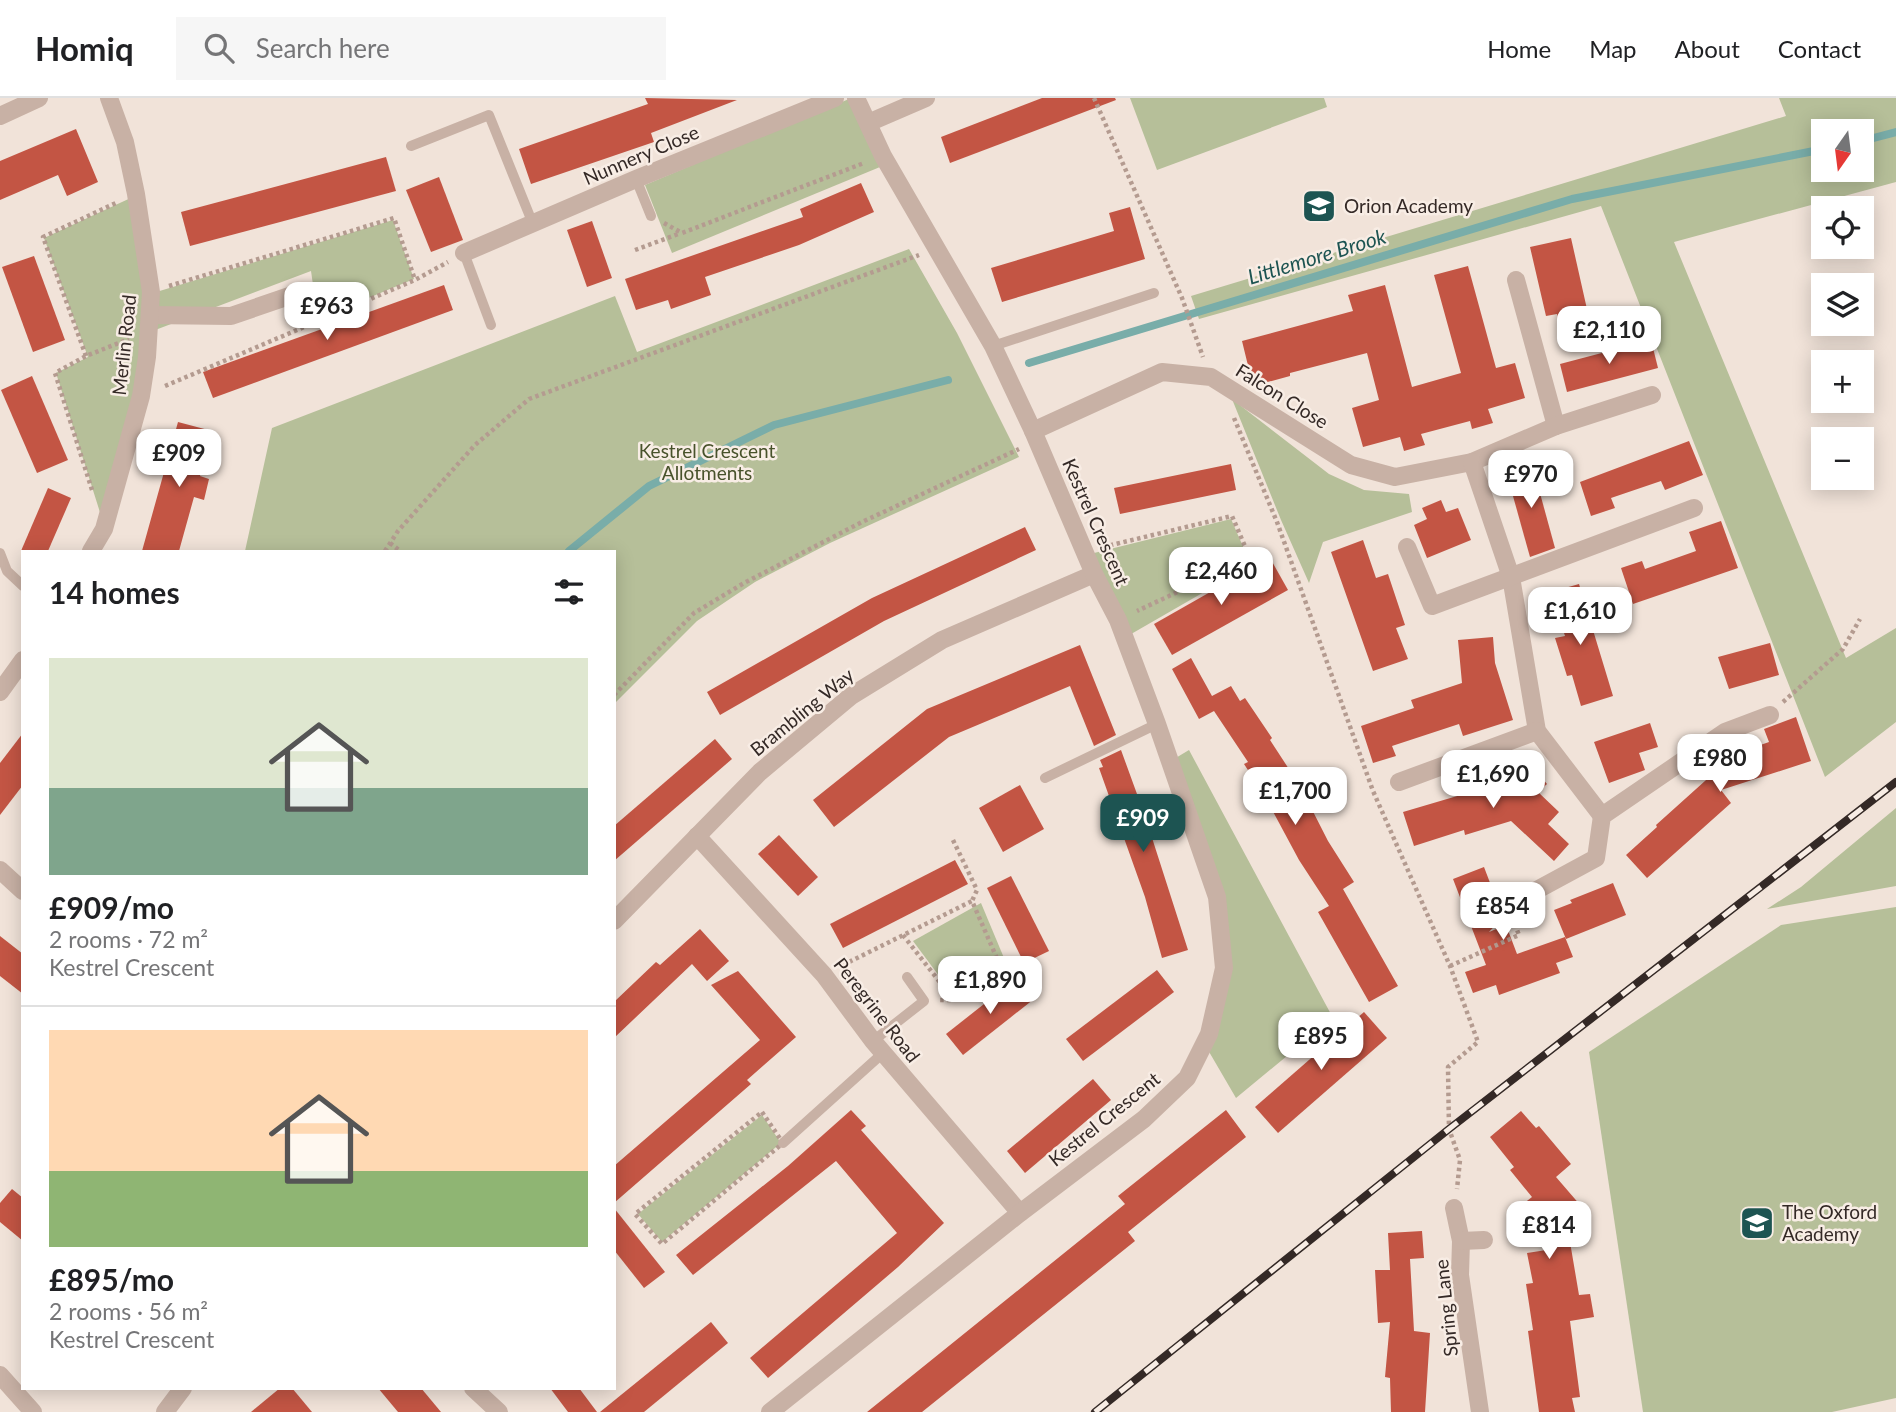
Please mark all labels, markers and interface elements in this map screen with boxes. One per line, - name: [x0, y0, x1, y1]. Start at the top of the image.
- search box: [176, 17, 666, 80]
- text: Homiq: [35, 28, 134, 68]
- icon: search: [200, 29, 238, 67]
- text: Search here: [256, 32, 390, 64]
- text: Home: [1487, 34, 1551, 63]
- text: Map: [1589, 34, 1637, 63]
- text: About: [1675, 34, 1740, 63]
- text: Contact: [1778, 34, 1861, 63]
- north arrow: [1811, 119, 1874, 182]
- map controls: [1811, 119, 1874, 490]
- street label: Nunnery Close: [579, 120, 702, 189]
- school or university icon: Orion Academy: [1300, 187, 1338, 225]
- place label: Orion Academy: [1344, 194, 1473, 217]
- button: locate: [1811, 196, 1874, 259]
- water label: Littlemore Brook: [1244, 222, 1390, 288]
- button: layers: [1811, 273, 1874, 336]
- pin: £963: [286, 282, 368, 342]
- text: £963: [300, 291, 354, 319]
- street label: Merlin Road: [107, 294, 140, 396]
- pin: £2,110: [1552, 306, 1666, 366]
- text: £2,110: [1573, 315, 1645, 343]
- button: +: [1811, 350, 1874, 413]
- street label: Falcon Close: [1232, 358, 1333, 433]
- button: −: [1811, 427, 1874, 490]
- pin: £909: [138, 430, 220, 489]
- text: £909: [152, 438, 206, 466]
- park label: Kestrel Crescent Allotments: [639, 439, 775, 484]
- pin: £970: [1490, 450, 1572, 510]
- street label: Kestrel Crescent: [1058, 455, 1135, 589]
- text: £970: [1504, 459, 1558, 487]
- pin: £2,460: [1164, 547, 1278, 607]
- text: £2,460: [1185, 556, 1257, 584]
- icon: filters: [550, 573, 588, 611]
- text: 14 homes: [49, 574, 180, 610]
- pin: £1,610: [1523, 588, 1637, 647]
- text: £1,610: [1544, 596, 1616, 624]
- street label: Brambling Way: [745, 663, 858, 760]
- icon: home: [256, 704, 382, 830]
- pin: £980: [1679, 734, 1761, 794]
- text: £980: [1693, 743, 1747, 771]
- pin: £1,690: [1436, 750, 1550, 810]
- text: £1,690: [1457, 759, 1529, 787]
- pin: £1,700: [1238, 768, 1352, 827]
- text: £1,700: [1259, 776, 1331, 804]
- pin: £909: [1102, 794, 1184, 854]
- text: £909: [1116, 803, 1170, 831]
- pin: £854: [1462, 882, 1544, 942]
- text: £909/mo: [49, 889, 174, 925]
- text: £854: [1476, 891, 1530, 919]
- text: 2 rooms · 72 m²: [49, 925, 208, 953]
- text: Kestrel Crescent: [49, 953, 214, 981]
- street label: Peregrine Road: [829, 953, 925, 1067]
- pin: £1,890: [933, 956, 1047, 1016]
- text: £1,890: [954, 965, 1026, 993]
- pin: £895: [1280, 1012, 1362, 1072]
- text: £895: [1294, 1021, 1348, 1049]
- street label: Kestrel Crescent: [1043, 1067, 1164, 1170]
- icon: home: [256, 1076, 382, 1202]
- place label: The Oxford Academy: [1782, 1200, 1877, 1245]
- pin: £814: [1508, 1202, 1590, 1261]
- school or university icon: The Oxford Academy: [1738, 1204, 1776, 1242]
- text: £814: [1522, 1210, 1576, 1238]
- street label: Spring Lane: [1429, 1258, 1462, 1358]
- text: £895/mo: [49, 1261, 174, 1297]
- text: 2 rooms · 56 m²: [49, 1297, 208, 1325]
- text: Kestrel Crescent: [49, 1325, 214, 1353]

